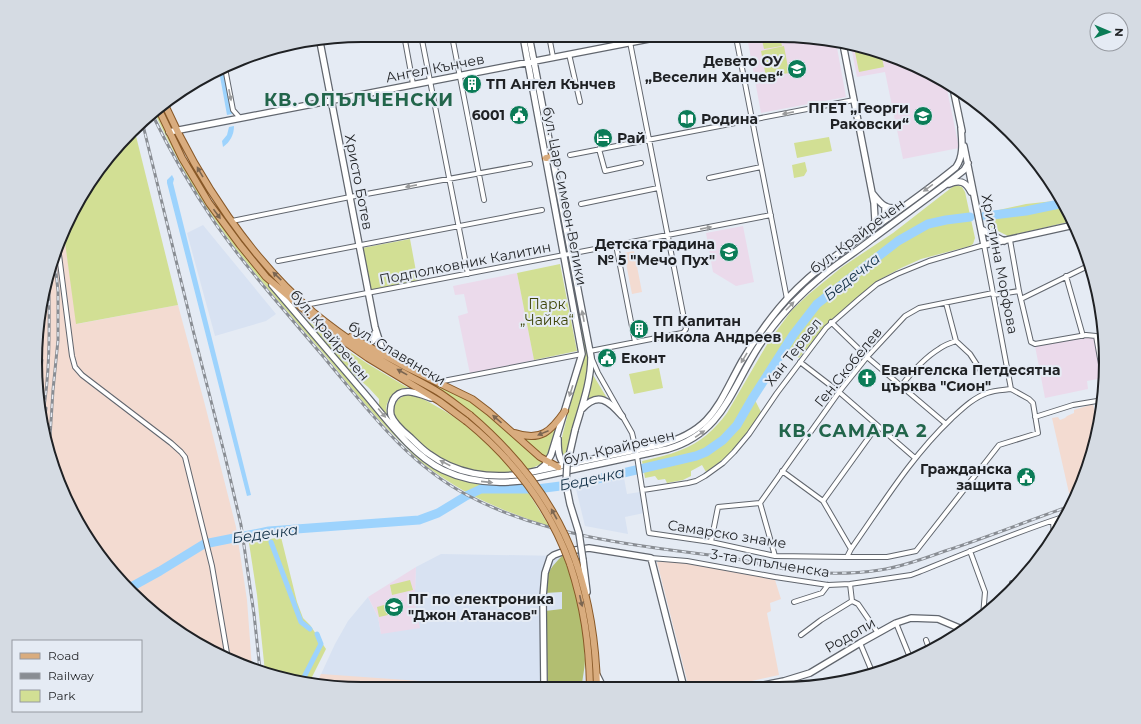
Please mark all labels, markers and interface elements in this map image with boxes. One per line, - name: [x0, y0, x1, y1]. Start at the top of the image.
- north arrow: [1089, 12, 1129, 52]
- text: N: [1112, 28, 1126, 37]
- street label: Ангел Кънчев: [384, 50, 486, 86]
- place label: Девето ОУ „Веселин Ханчев“: [645, 52, 784, 86]
- school or university icon: Девето ОУ „Веселин Ханчев“: [786, 58, 808, 80]
- building icon: ТП Ангел Кънчев: [461, 73, 483, 95]
- place label: ТП Ангел Кънчев: [486, 75, 616, 93]
- one-way arrow: [227, 88, 233, 101]
- district label: КВ. ОПЪЛЧЕНСКИ: [264, 89, 454, 111]
- place label: ПГЕТ „Георги Раковски“: [808, 99, 909, 133]
- public building icon: 6001: [508, 104, 530, 126]
- street label: бул. Цар Симеон Велики: [539, 105, 591, 287]
- school or university icon: ПГЕТ „Георги Раковски“: [912, 105, 934, 127]
- place label: 6001: [472, 106, 505, 124]
- library icon: Родина: [676, 108, 698, 130]
- place label: Родина: [701, 110, 758, 128]
- one-way arrow: [782, 110, 794, 116]
- hotel icon: Рай: [592, 127, 614, 149]
- place label: Рай: [617, 129, 645, 147]
- street label: Христо Ботев: [341, 133, 377, 231]
- one-way arrow: [196, 166, 203, 178]
- one-way arrow: [405, 183, 417, 189]
- one-way arrow: [923, 184, 934, 192]
- street label: Христина Морфова: [978, 193, 1022, 335]
- street label: бул. Крайречен: [806, 195, 908, 277]
- one-way arrow: [213, 208, 221, 219]
- one-way arrow: [700, 225, 712, 231]
- place label: Детска градина № 5 "Мечо Пух": [595, 235, 715, 269]
- street label: Подполковник Калитин: [377, 237, 553, 289]
- school or university icon: Детска градина № 5 "Мечо Пух": [718, 241, 740, 263]
- water label: Бедечка: [820, 249, 884, 305]
- one-way arrow: [272, 271, 282, 281]
- street label: бул. Крайречен: [287, 286, 373, 384]
- park label: Парк „Чайка“: [520, 295, 574, 329]
- one-way arrow: [785, 301, 795, 311]
- one-way arrow: [580, 309, 586, 322]
- place label: ТП Капитан Никола Андреев: [653, 312, 781, 346]
- street label: Хан Тервел: [761, 314, 825, 390]
- street label: бул. Славянски: [345, 317, 449, 389]
- building icon: ТП Капитан Никола Андреев: [628, 318, 650, 340]
- street label: Ген.Скобелев: [810, 323, 886, 411]
- public building icon: Еконт: [596, 347, 618, 369]
- place label: Еконт: [621, 349, 666, 367]
- one-way arrow: [741, 352, 748, 364]
- place label: Евангелска Петдесятна църква "Сион": [881, 361, 1060, 395]
- church icon: Евангелска Петдесятна църква "Сион": [856, 367, 878, 389]
- one-way arrow: [396, 368, 407, 375]
- one-way arrow: [568, 385, 574, 397]
- one-way arrow: [377, 408, 386, 419]
- one-way arrow: [491, 414, 502, 423]
- district label: КВ. САМАРА 2: [778, 420, 928, 442]
- street label: бул. Крайречен: [562, 425, 676, 469]
- one-way arrow: [537, 430, 548, 436]
- one-way arrow: [694, 430, 705, 438]
- one-way arrow: [439, 460, 451, 466]
- place label: Гражданска защита: [920, 460, 1012, 494]
- water label: Бедечка: [557, 462, 627, 495]
- public building icon: Гражданска защита: [1015, 466, 1037, 488]
- one-way arrow: [481, 478, 493, 485]
- one-way arrow: [550, 508, 557, 519]
- street label: Самарско знаме: [666, 516, 788, 552]
- water label: Бедечка: [231, 519, 299, 548]
- street label: 3-та Опълченска: [709, 545, 831, 581]
- place label: ПГ по електроника "Джон Атанасов": [408, 590, 554, 624]
- one-way arrow: [579, 595, 585, 607]
- school or university icon: ПГ по електроника "Джон Атанасов": [383, 596, 405, 618]
- street label: Родопи: [821, 613, 879, 657]
- legend: [12, 640, 142, 712]
- text: Road: [48, 648, 79, 663]
- text: Railway: [48, 668, 94, 683]
- text: Park: [48, 688, 76, 703]

